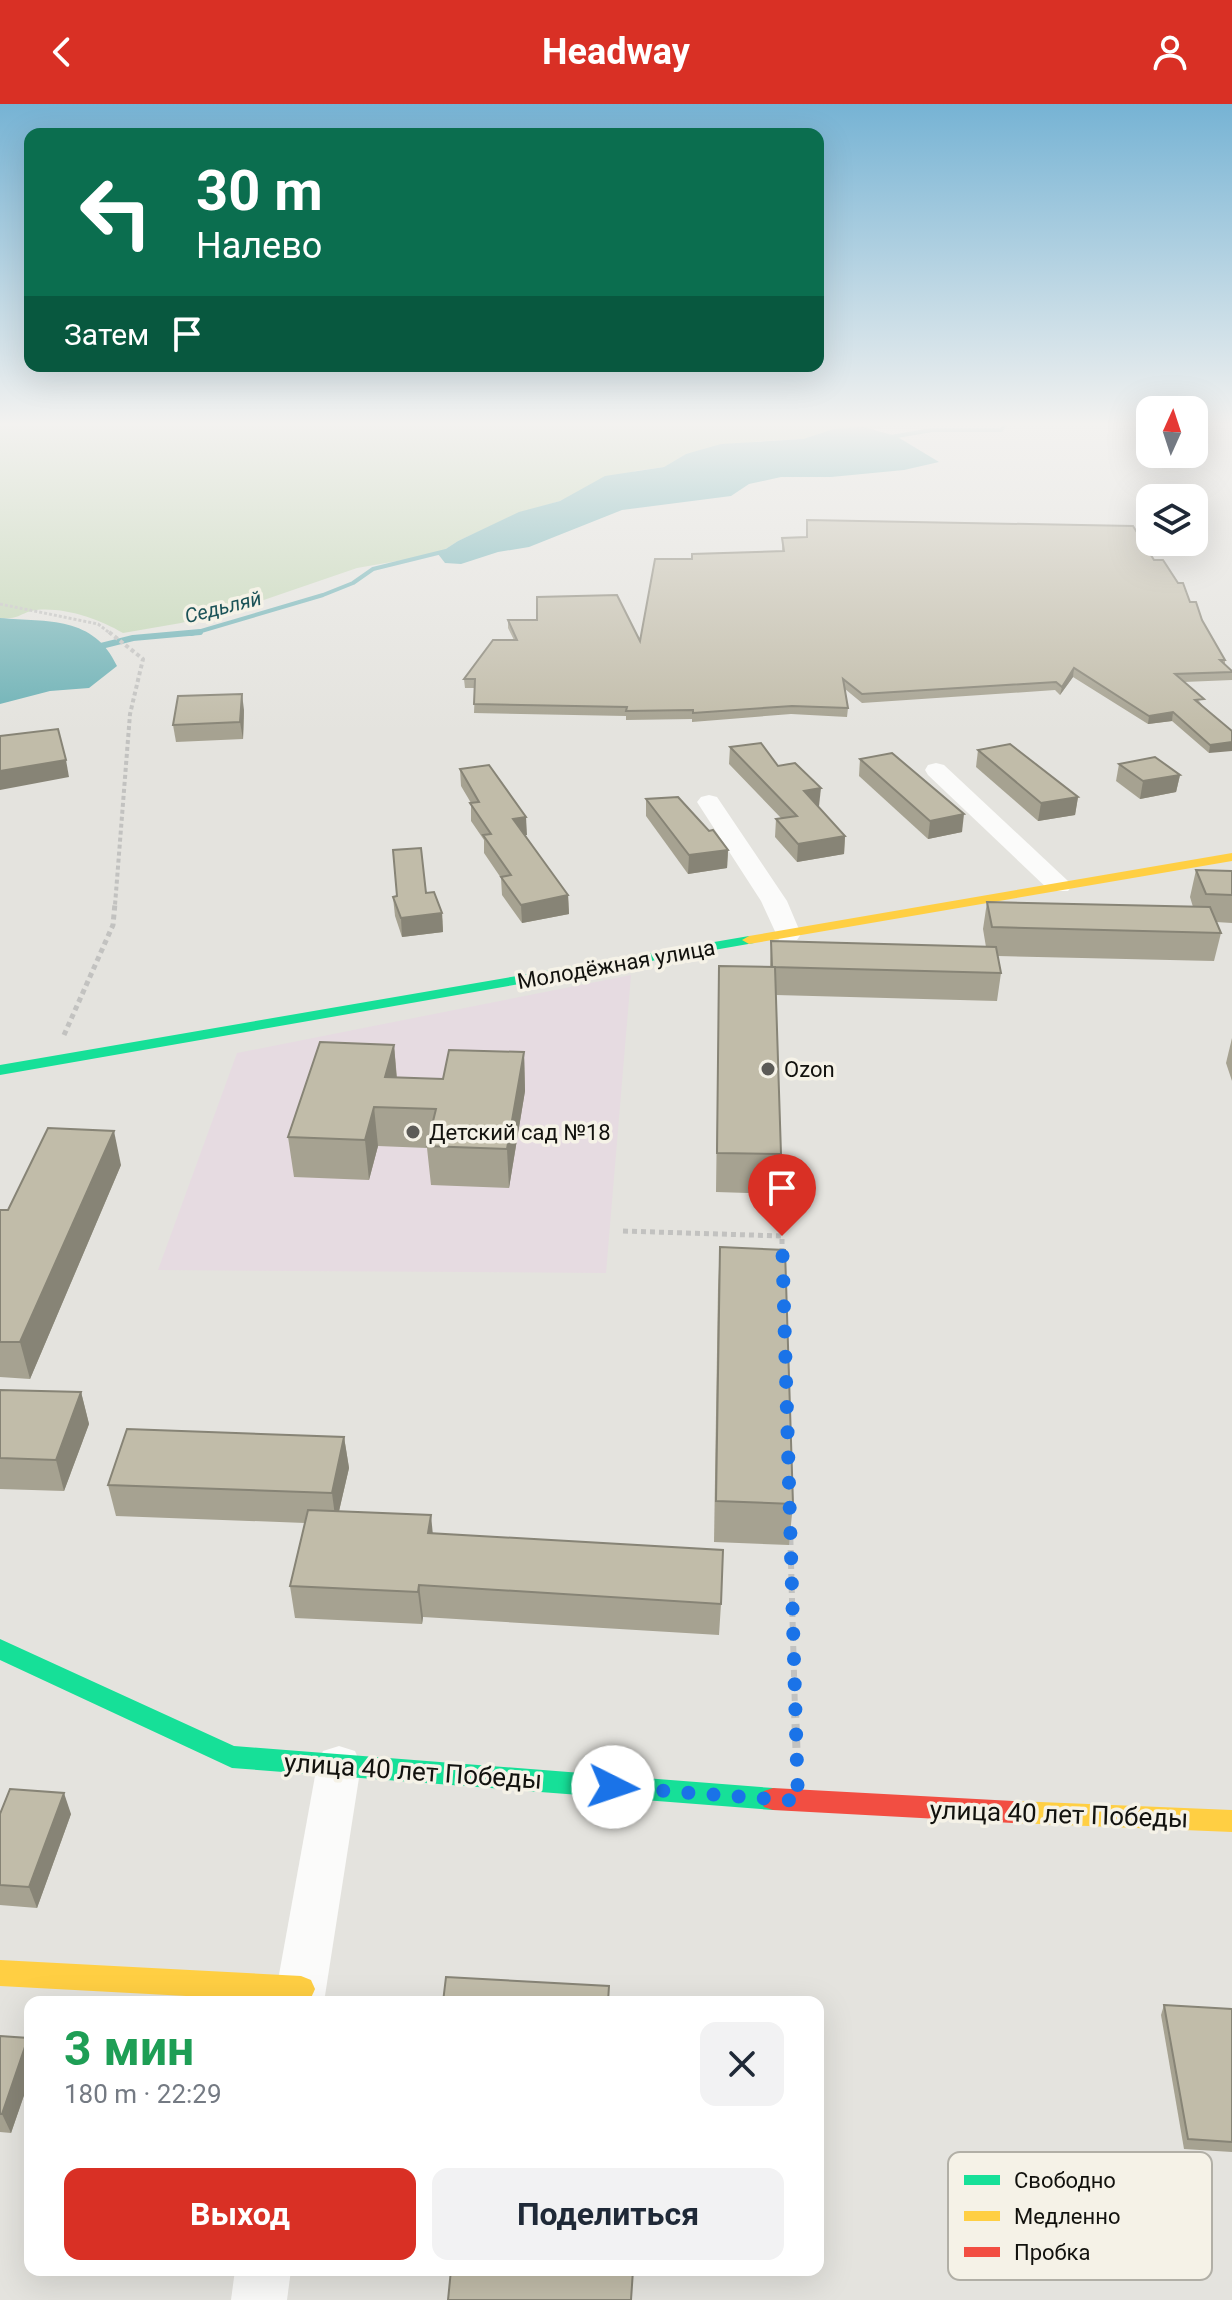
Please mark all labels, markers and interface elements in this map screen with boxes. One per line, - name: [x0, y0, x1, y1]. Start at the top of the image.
- icon: back: [40, 30, 84, 74]
- icon: person: [1148, 30, 1192, 74]
- text: Headway: [542, 31, 690, 73]
- text: 30 m: [196, 158, 323, 224]
- icon: left: [64, 160, 168, 264]
- text: Налево: [196, 225, 322, 267]
- icon: arrive: [165, 312, 209, 356]
- text: Затем: [64, 317, 149, 352]
- north arrow: [1136, 396, 1208, 468]
- map controls: [1136, 396, 1208, 556]
- button: layers: [1136, 484, 1208, 556]
- water label: Седьляй: [182, 586, 264, 628]
- street label: Молодёжная улица: [515, 935, 717, 994]
- place label: Ozon: [784, 1057, 835, 1082]
- marker: Ozon: [759, 1060, 777, 1078]
- place label: Детский сад №18: [429, 1120, 611, 1145]
- marker: Детский сад №18: [404, 1123, 422, 1141]
- pin: [748, 1154, 816, 1236]
- icon: arrive: [760, 1166, 804, 1210]
- position arrow: [571, 1745, 655, 1829]
- street label: улица 40 лет Победы: [283, 1747, 543, 1795]
- street label: улица 40 лет Победы: [929, 1794, 1189, 1834]
- text: 3 мин: [64, 2020, 194, 2077]
- button: close: [700, 2022, 784, 2106]
- text: 180 m · 22:29: [64, 2079, 222, 2109]
- legend: [948, 2152, 1212, 2280]
- button: Выход: [64, 2168, 416, 2260]
- button: Поделиться: [432, 2168, 784, 2260]
- text: Свободно: [1014, 2168, 1116, 2193]
- text: Медленно: [1014, 2204, 1120, 2229]
- text: Пробка: [1014, 2240, 1090, 2265]

